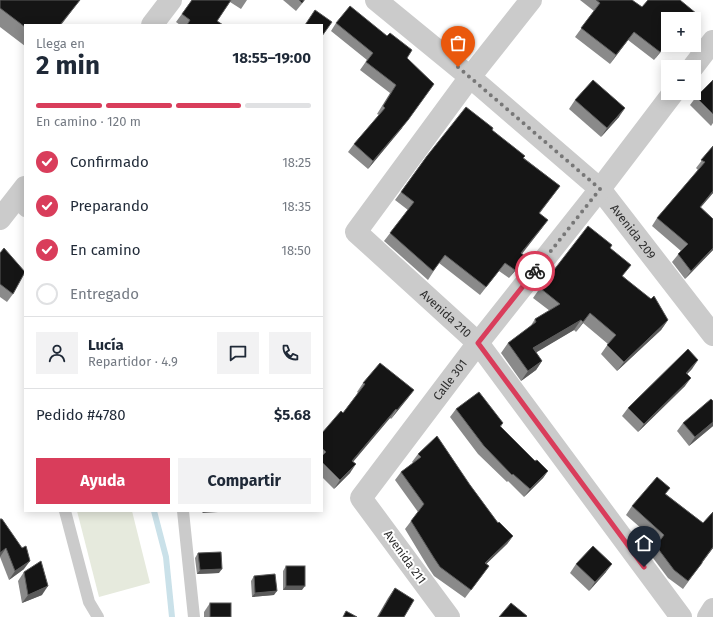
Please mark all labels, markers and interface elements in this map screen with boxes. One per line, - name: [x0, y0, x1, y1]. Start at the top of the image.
- map controls: [661, 12, 701, 100]
- button: +: [661, 12, 701, 52]
- pin: [441, 26, 475, 67]
- icon: bag: [447, 32, 469, 54]
- text: Llega en: [36, 36, 85, 51]
- text: 18:55–19:00: [232, 49, 311, 67]
- text: 2 min: [36, 50, 100, 81]
- button: −: [661, 60, 701, 100]
- text: En camino · 120 m: [36, 114, 141, 129]
- icon: check: [36, 151, 58, 173]
- text: Confirmado: [70, 153, 149, 171]
- text: 18:25: [282, 155, 311, 170]
- icon: check: [36, 195, 58, 217]
- text: Preparando: [70, 197, 149, 215]
- text: 18:35: [282, 199, 311, 214]
- street label: Avenida 209: [607, 201, 659, 262]
- icon: check: [36, 239, 58, 261]
- text: En camino: [70, 241, 140, 259]
- text: 18:50: [281, 243, 311, 258]
- courier: [515, 251, 555, 291]
- icon: bike: [524, 260, 546, 282]
- text: Entregado: [70, 285, 139, 303]
- street label: Avenida 210: [417, 287, 474, 341]
- button: person: [36, 332, 78, 374]
- button: chat: [217, 332, 259, 374]
- button: phone: [269, 332, 311, 374]
- text: Lucía: [88, 336, 124, 354]
- text: Repartidor · 4.9: [88, 354, 178, 369]
- street label: Calle 301: [430, 357, 470, 403]
- text: Pedido #4780: [36, 406, 126, 424]
- text: $5.68: [274, 406, 311, 424]
- button: Ayuda: [36, 458, 170, 504]
- button: Compartir: [178, 458, 311, 504]
- pin: [627, 526, 661, 567]
- street label: Avenida 211: [381, 528, 429, 586]
- icon: home: [633, 532, 655, 554]

